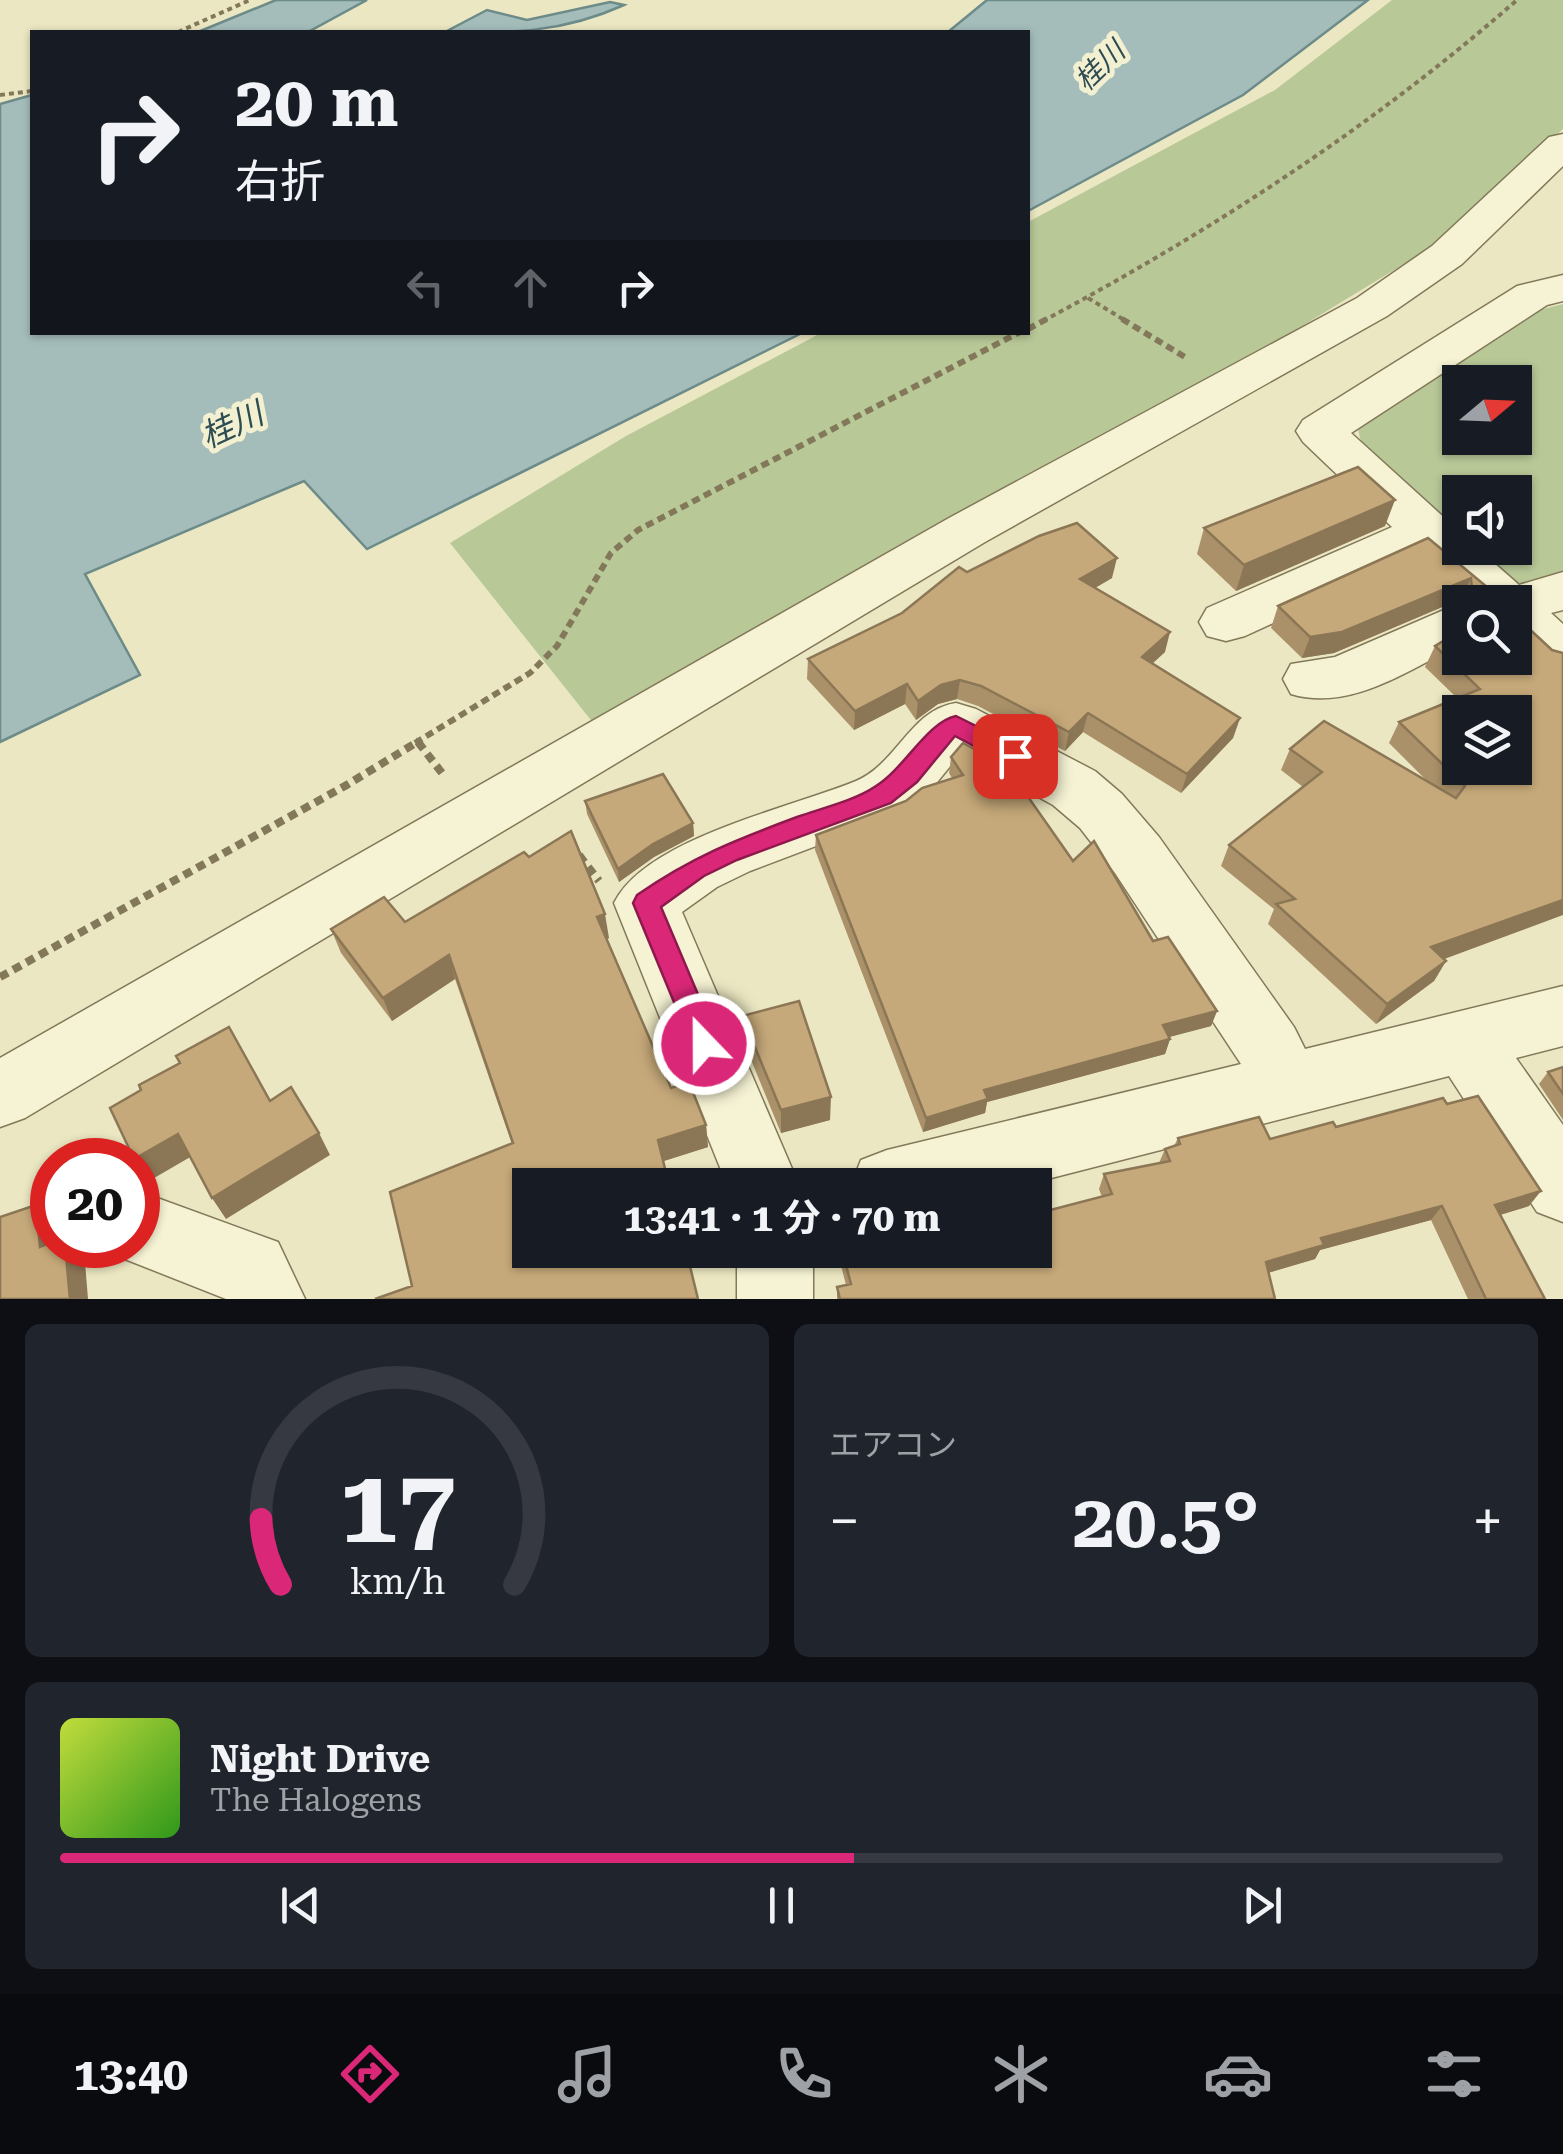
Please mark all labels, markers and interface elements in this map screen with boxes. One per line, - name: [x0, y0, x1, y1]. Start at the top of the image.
- water label: 桂川: [1068, 33, 1134, 97]
- text: 20 m: [235, 61, 399, 143]
- icon: right: [70, 70, 200, 200]
- text: 右折: [235, 155, 325, 208]
- icon: left: [398, 260, 453, 315]
- icon: ahead: [503, 260, 558, 315]
- icon: right: [608, 260, 663, 315]
- north arrow: [1442, 365, 1532, 455]
- map controls: [1442, 365, 1532, 785]
- water label: 桂川: [195, 393, 272, 456]
- button: sound: [1442, 475, 1532, 565]
- button: search: [1442, 585, 1532, 675]
- button: layers: [1442, 695, 1532, 785]
- pin: [973, 714, 1058, 799]
- icon: arrive: [988, 729, 1043, 784]
- position arrow: [652, 992, 756, 1096]
- speed limit sign: 20: [30, 1138, 160, 1268]
- text: 13:41 · 1 分 · 70 m: [624, 1196, 940, 1240]
- text: エアコン: [829, 1426, 957, 1464]
- text: 17: [339, 1446, 455, 1567]
- text: 20.5°: [1073, 1477, 1259, 1565]
- text: −: [829, 1489, 860, 1553]
- text: +: [1472, 1489, 1503, 1553]
- text: km/h: [349, 1561, 445, 1603]
- text: Night Drive: [210, 1737, 430, 1781]
- text: The Halogens: [210, 1781, 422, 1819]
- icon: previous: [273, 1878, 328, 1933]
- icon: pause: [754, 1878, 809, 1933]
- icon: next: [1235, 1878, 1290, 1933]
- icon: directions: [335, 2039, 405, 2109]
- icon: music: [552, 2039, 622, 2109]
- icon: phone: [769, 2039, 839, 2109]
- icon: climate: [986, 2039, 1056, 2109]
- icon: car: [1203, 2039, 1273, 2109]
- icon: filters: [1419, 2039, 1489, 2109]
- text: 13:40: [73, 2048, 188, 2101]

